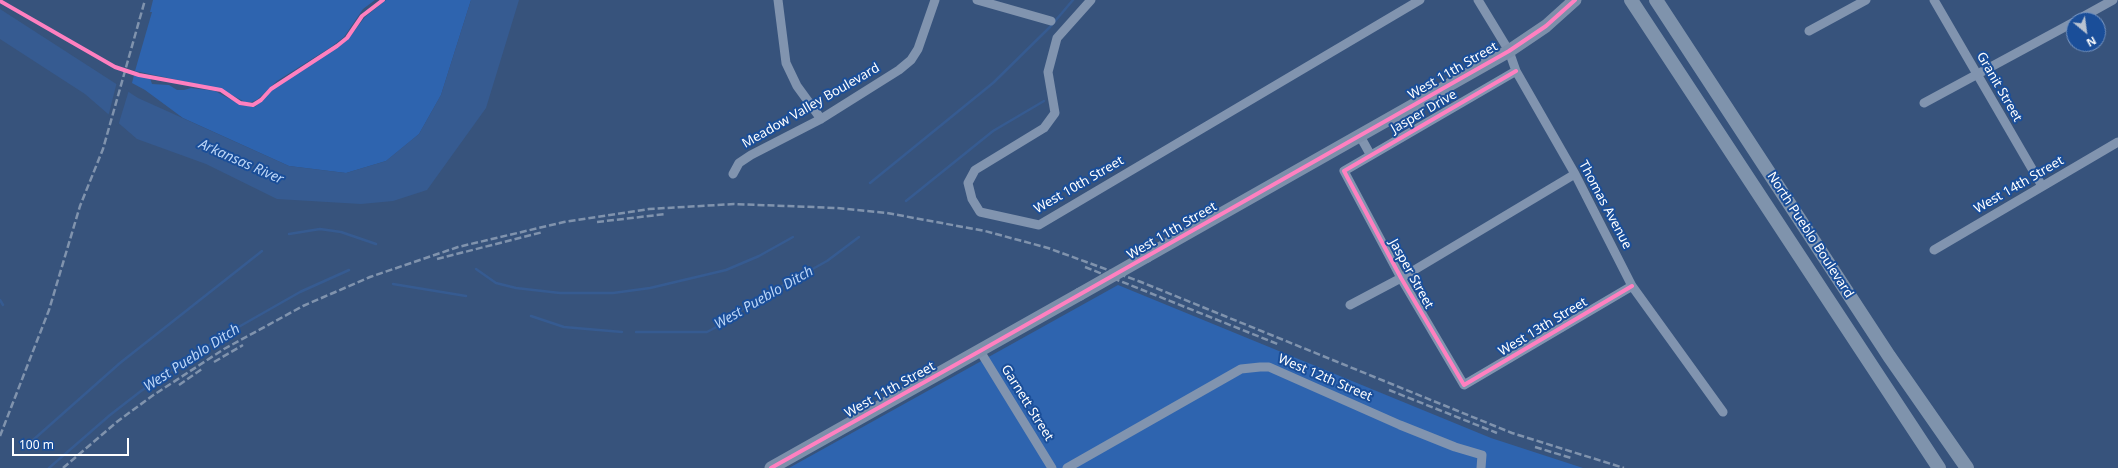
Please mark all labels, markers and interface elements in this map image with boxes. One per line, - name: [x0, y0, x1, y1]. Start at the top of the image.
- north arrow: [2066, 12, 2106, 52]
- text: N: [2084, 33, 2099, 51]
- street label: West 11th Street: [1405, 39, 1501, 103]
- street label: Granit Street: [1973, 49, 2025, 125]
- street label: Meadow Valley Boulevard: [740, 60, 882, 152]
- street label: Jasper Drive: [1388, 87, 1460, 137]
- water label: Arkansas River: [196, 136, 286, 188]
- street label: West 10th Street: [1031, 153, 1127, 217]
- street label: West 14th Street: [1971, 153, 2067, 217]
- street label: Thomas Avenue: [1575, 158, 1635, 252]
- street label: North Pueblo Boulevard: [1763, 169, 1857, 301]
- street label: West 11th Street: [1124, 199, 1220, 263]
- street label: Jasper Street: [1385, 236, 1437, 312]
- water label: West Pueblo Ditch: [712, 263, 816, 333]
- street label: West 13th Street: [1496, 294, 1590, 360]
- water label: West Pueblo Ditch: [141, 321, 243, 395]
- street label: West 12th Street: [1276, 351, 1374, 405]
- street label: West 11th Street: [842, 359, 938, 421]
- street label: Garnett Street: [997, 362, 1057, 444]
- scale bar: [14, 430, 131, 456]
- text: 100 m: [19, 436, 54, 453]

